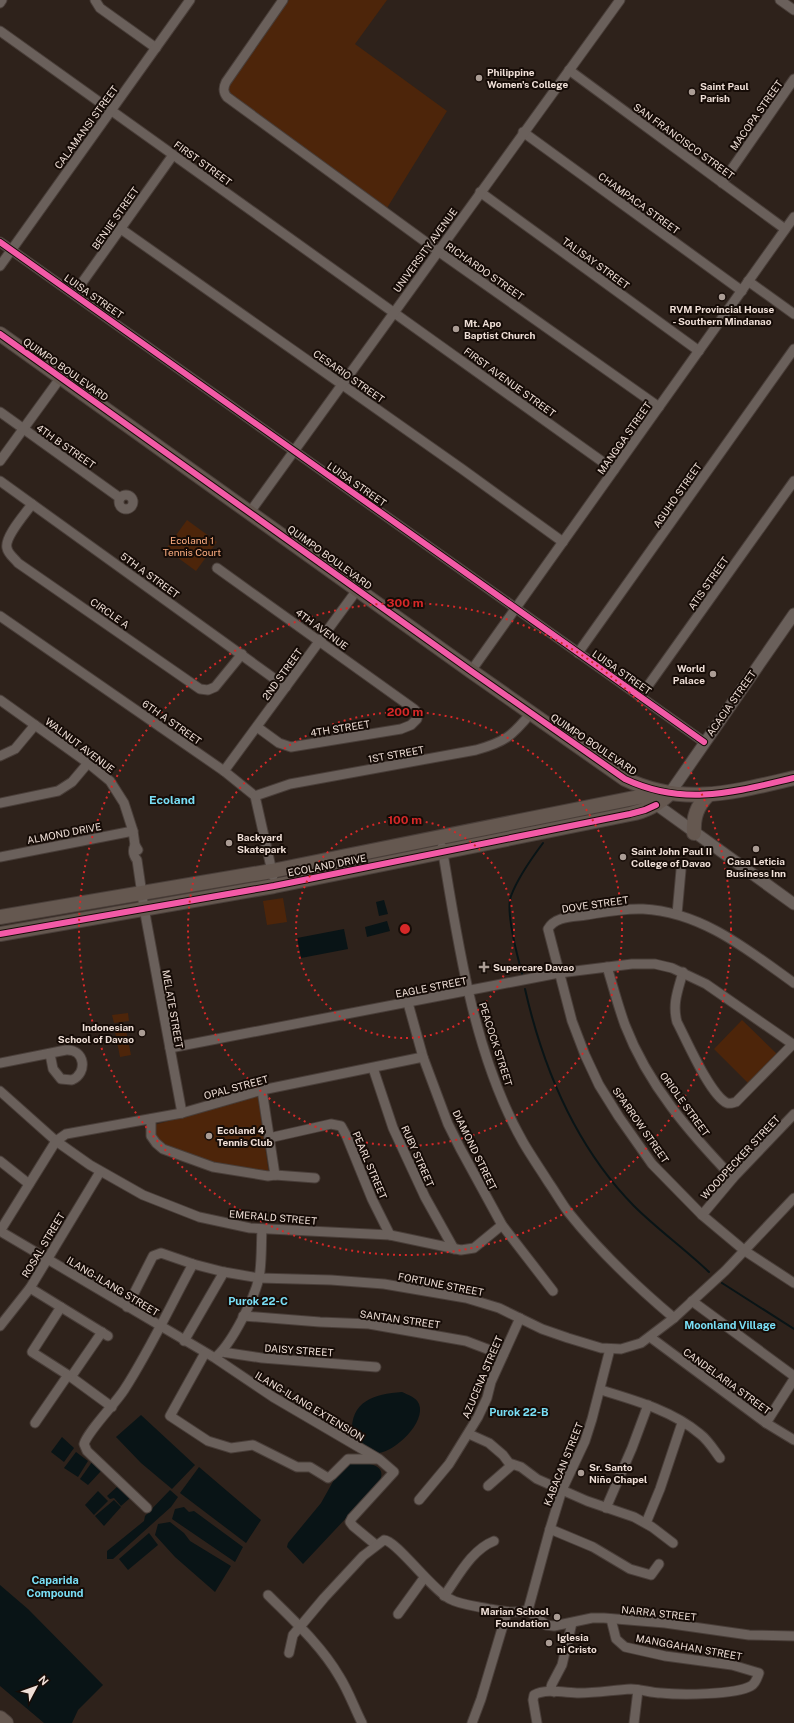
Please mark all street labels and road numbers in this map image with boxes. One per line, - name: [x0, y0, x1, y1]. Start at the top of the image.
- street label: MACOPA STREET: [727, 78, 785, 152]
- street label: CALAMANSI STREET: [52, 83, 120, 171]
- street label: SAN FRANCISCO STREET: [631, 100, 737, 182]
- street label: FIRST STREET: [172, 138, 234, 188]
- street label: CHAMPACA STREET: [596, 170, 682, 236]
- street label: BENJIE STREET: [89, 184, 141, 252]
- street label: UNIVERSITY AVENUE: [391, 206, 459, 294]
- street label: TALISAY STREET: [560, 235, 632, 291]
- street label: RICHARDO STREET: [444, 240, 526, 302]
- street label: LUISA STREET: [62, 271, 126, 321]
- street label: QUIMPO BOULEVARD: [21, 335, 111, 403]
- street label: FIRST AVENUE STREET: [462, 345, 558, 419]
- street label: CESARIO STREET: [311, 347, 387, 405]
- street label: MANGGA STREET: [595, 399, 653, 476]
- street label: 4TH B STREET: [34, 421, 98, 471]
- street label: LUISA STREET: [325, 459, 389, 509]
- street label: AGUHO STREET: [650, 460, 704, 530]
- street label: QUIMPO BOULEVARD: [285, 522, 375, 592]
- street label: 5TH A STREET: [118, 550, 182, 600]
- street label: ATIS STREET: [685, 554, 731, 612]
- street label: CIRCLE A: [88, 595, 132, 631]
- street label: 4TH AVENUE: [293, 606, 351, 652]
- street label: 2ND STREET: [259, 646, 305, 702]
- street label: LUISA STREET: [590, 647, 654, 697]
- street label: ACACIA STREET: [704, 668, 758, 738]
- street label: 6TH A STREET: [140, 697, 204, 747]
- street label: QUIMPO BOULEVARD: [549, 711, 639, 777]
- street label: WALNUT AVENUE: [43, 715, 117, 775]
- street label: 4TH STREET: [309, 717, 371, 739]
- street label: 1ST STREET: [367, 743, 425, 765]
- street label: ALMOND DRIVE: [26, 820, 102, 846]
- street label: ECOLAND DRIVE: [287, 851, 367, 879]
- street label: DOVE STREET: [561, 893, 629, 915]
- street label: MELATE STREET: [160, 969, 186, 1049]
- street label: EAGLE STREET: [394, 974, 468, 1000]
- street label: PEACOCK STREET: [477, 1001, 515, 1087]
- street label: ORIOLE STREET: [658, 1070, 712, 1139]
- street label: OPAL STREET: [202, 1073, 270, 1101]
- street label: SPARROW STREET: [610, 1085, 672, 1165]
- street label: DIAMOND STREET: [450, 1108, 500, 1192]
- street label: WOODPECKER STREET: [698, 1112, 782, 1202]
- street label: RUBY STREET: [399, 1123, 437, 1189]
- street label: PEARL STREET: [350, 1129, 390, 1201]
- street label: EMERALD STREET: [229, 1207, 318, 1227]
- street label: ROSAL STREET: [19, 1210, 67, 1280]
- street label: ILANG-ILANG STREET: [65, 1254, 161, 1318]
- street label: FORTUNE STREET: [397, 1270, 485, 1298]
- street label: SANTAN STREET: [359, 1307, 441, 1331]
- street label: AZUCENA STREET: [459, 1334, 505, 1420]
- street label: DAISY STREET: [264, 1342, 334, 1358]
- street label: CANDELARIA STREET: [681, 1345, 773, 1417]
- street label: ILANG-ILANG EXTENSION: [253, 1369, 367, 1443]
- street label: KABACAN STREET: [541, 1420, 585, 1508]
- street label: NARRA STREET: [621, 1603, 697, 1623]
- street label: MANGGAHAN STREET: [635, 1632, 743, 1662]

